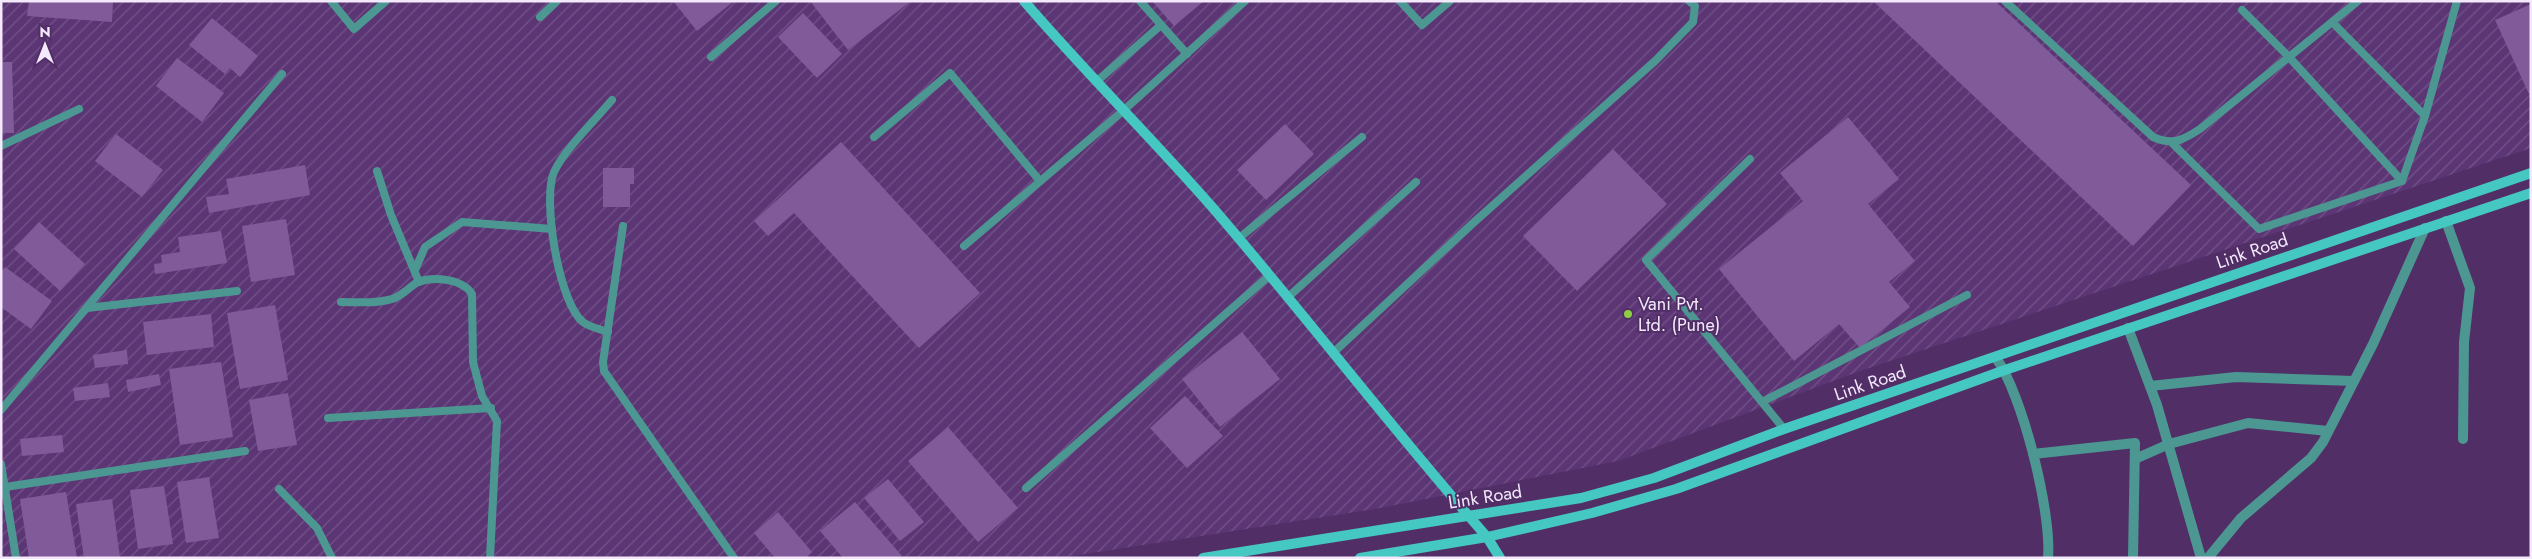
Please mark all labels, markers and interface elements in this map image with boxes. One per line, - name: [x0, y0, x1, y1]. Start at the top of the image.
- north arrow: [20, 20, 70, 70]
- text: N: [39, 22, 51, 42]
- street label: Link Road: [2213, 227, 2291, 275]
- place label: Vani Pvt. Ltd. (Pune): [1638, 291, 1720, 338]
- marker: Vani Pvt. Ltd. (Pune): [1622, 308, 1634, 320]
- street label: Link Road: [1831, 359, 1909, 407]
- street label: Link Road: [1446, 478, 1524, 516]

